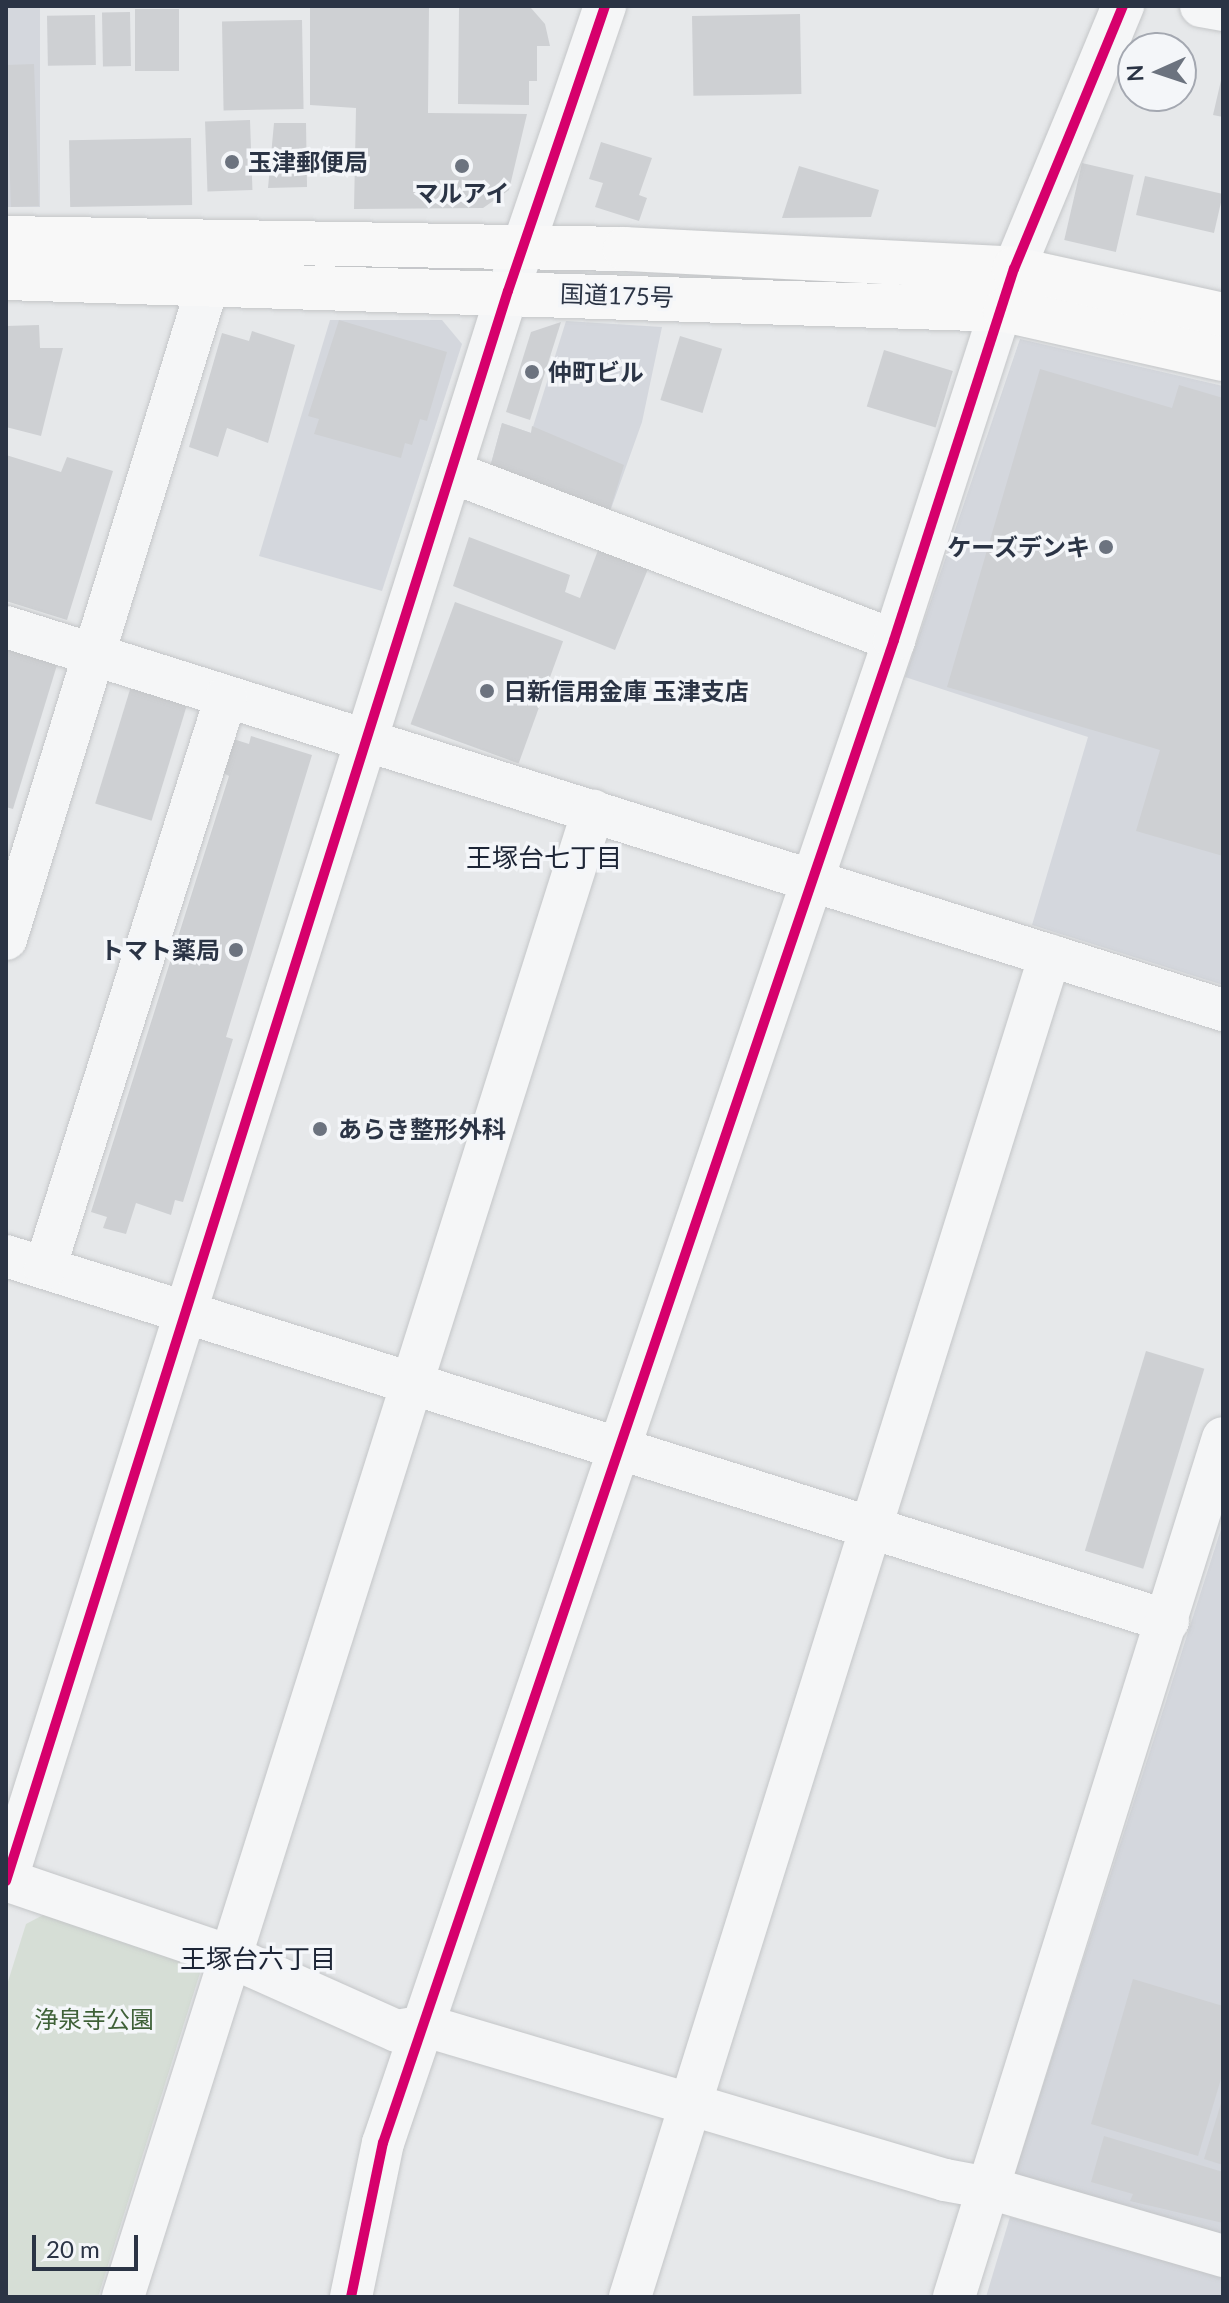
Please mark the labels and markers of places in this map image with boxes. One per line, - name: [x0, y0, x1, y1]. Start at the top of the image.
- place label: 玉津郵便局: [248, 148, 368, 176]
- marker: 玉津郵便局: [223, 153, 241, 171]
- marker: マルアイ: [453, 157, 471, 175]
- place label: マルアイ: [414, 179, 510, 207]
- place label: 仲町ビル: [548, 358, 644, 386]
- marker: 仲町ビル: [523, 363, 541, 381]
- place label: ケーズデンキ: [946, 533, 1090, 561]
- marker: ケーズデンキ: [1097, 538, 1115, 556]
- place label: 日新信用金庫 玉津支店: [503, 677, 749, 705]
- marker: 日新信用金庫 玉津支店: [478, 682, 496, 700]
- place label: トマト薬局: [100, 936, 220, 964]
- marker: トマト薬局: [227, 941, 245, 959]
- place label: あらき整形外科: [338, 1115, 506, 1143]
- marker: あらき整形外科: [309, 1118, 331, 1140]

